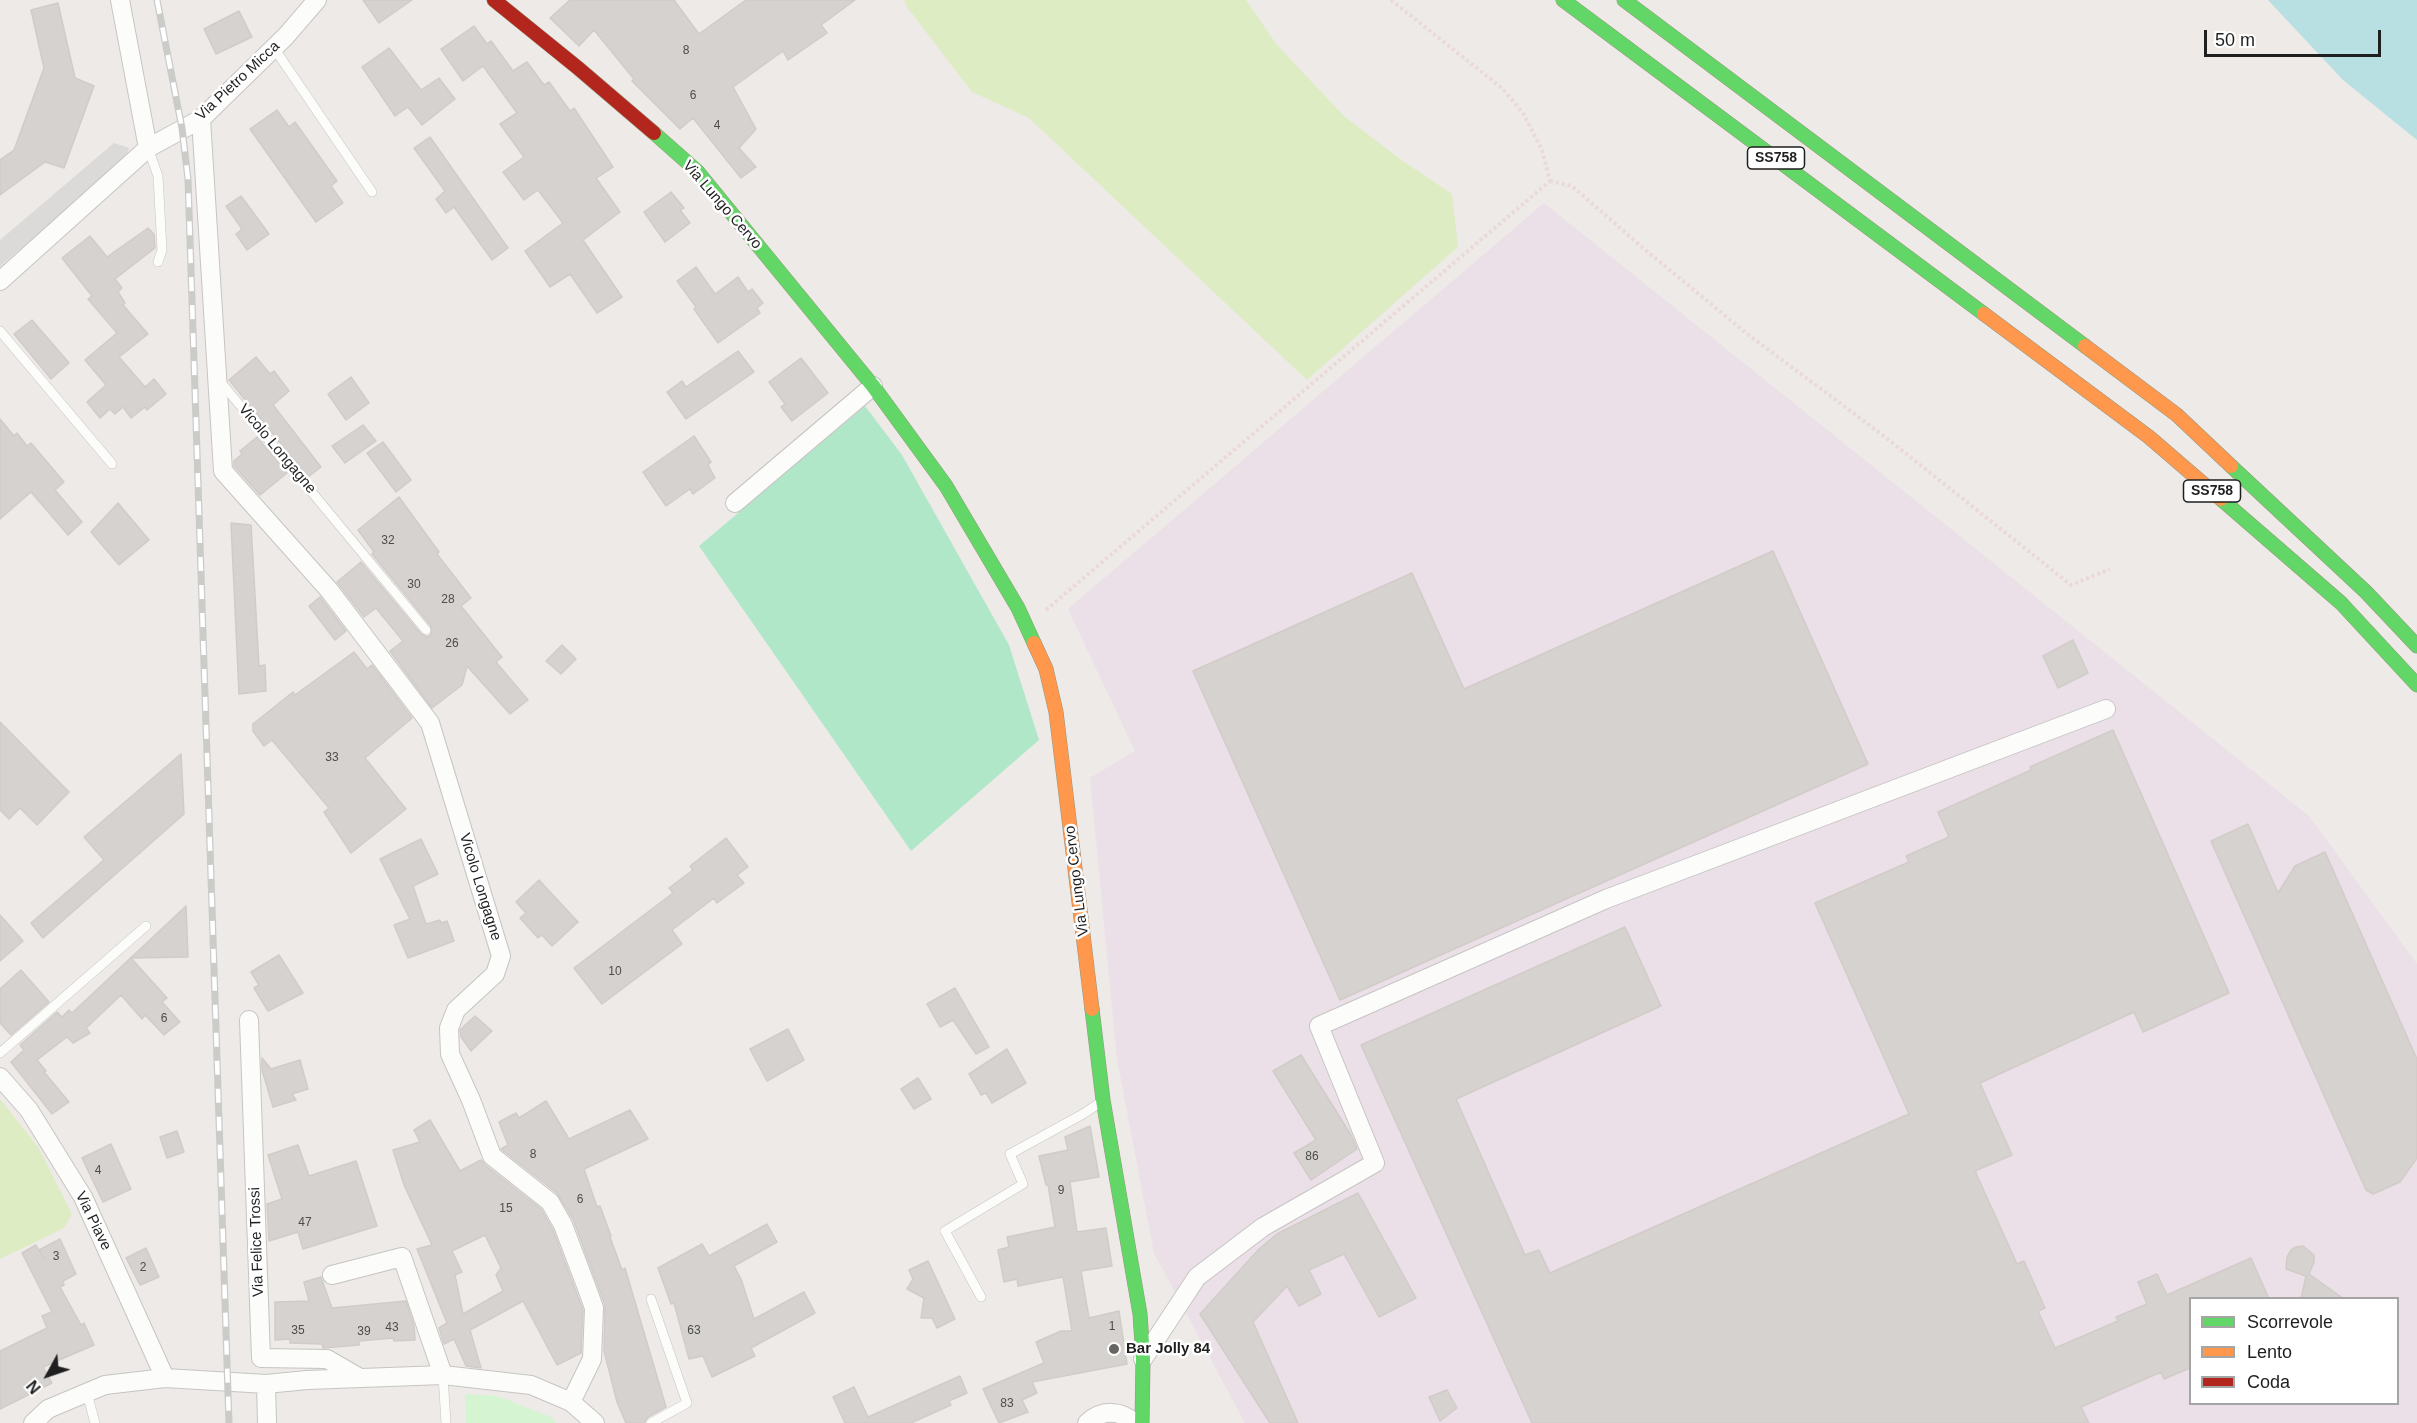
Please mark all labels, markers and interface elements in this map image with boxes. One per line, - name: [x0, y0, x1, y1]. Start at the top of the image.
- scale bar: [2207, 18, 2384, 56]
- text: 50 m: [2215, 30, 2255, 50]
- street label: Via Pietro Micca: [192, 38, 284, 124]
- house number: 8: [683, 44, 689, 58]
- house number: 6: [690, 89, 696, 103]
- house number: 4: [714, 119, 720, 133]
- road number: SS758: [1748, 147, 1804, 169]
- street label: Via Lungo Cervo: [679, 157, 765, 253]
- street label: Vicolo Longagne: [234, 401, 320, 497]
- road number: SS758: [2184, 480, 2240, 502]
- house number: 32: [381, 534, 395, 548]
- house number: 30: [407, 578, 421, 592]
- house number: 28: [441, 593, 455, 607]
- house number: 26: [445, 637, 459, 651]
- house number: 33: [325, 751, 339, 765]
- street label: Via Lungo Cervo: [1061, 825, 1093, 937]
- street label: Vicolo Longagne: [455, 831, 505, 943]
- house number: 10: [608, 965, 622, 979]
- house number: 6: [161, 1012, 167, 1026]
- house number: 8: [530, 1148, 536, 1162]
- house number: 86: [1305, 1150, 1319, 1164]
- house number: 4: [95, 1164, 101, 1178]
- house number: 9: [1058, 1184, 1064, 1198]
- street label: Via Felice Trossi: [246, 1187, 268, 1297]
- street label: Via Piave: [71, 1189, 115, 1253]
- house number: 6: [577, 1193, 583, 1207]
- house number: 15: [499, 1202, 513, 1216]
- house number: 47: [298, 1216, 312, 1230]
- house number: 3: [53, 1250, 59, 1264]
- house number: 2: [140, 1261, 146, 1275]
- legend: [2189, 1297, 2399, 1405]
- text: Scorrevole: [2247, 1312, 2333, 1332]
- house number: 1: [1109, 1320, 1115, 1334]
- house number: 43: [385, 1321, 399, 1335]
- house number: 35: [291, 1324, 305, 1338]
- house number: 63: [687, 1324, 701, 1338]
- house number: 39: [357, 1325, 371, 1339]
- place label: Bar Jolly 84: [1126, 1340, 1210, 1358]
- marker: Bar Jolly 84: [1107, 1342, 1121, 1356]
- text: Lento: [2247, 1342, 2292, 1362]
- north arrow: [18, 1345, 78, 1405]
- text: Coda: [2247, 1372, 2290, 1392]
- text: N: [24, 1377, 44, 1397]
- house number: 83: [1000, 1397, 1014, 1411]

